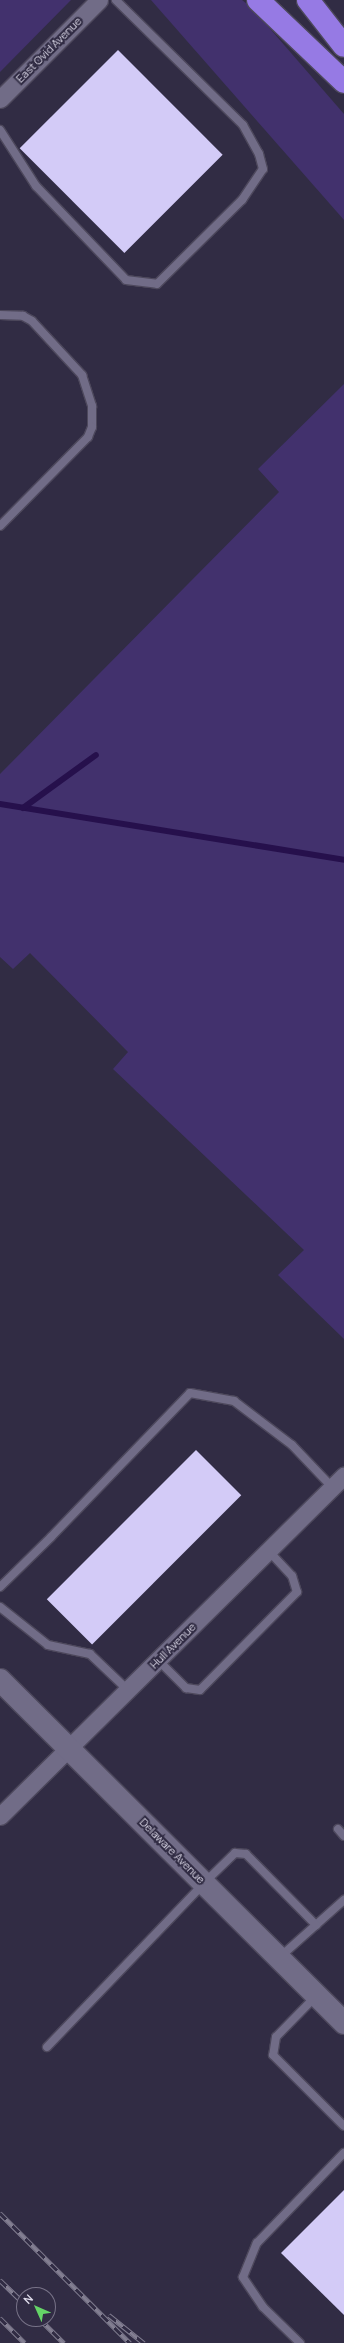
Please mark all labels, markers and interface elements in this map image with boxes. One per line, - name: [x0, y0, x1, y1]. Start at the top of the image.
- street label: East Ovid Avenue: [13, 14, 85, 86]
- street label: Hull Avenue: [147, 1620, 199, 1672]
- street label: Delaware Avenue: [137, 1816, 207, 1886]
- north arrow: [16, 2287, 56, 2327]
- text: N: [20, 2291, 36, 2307]

